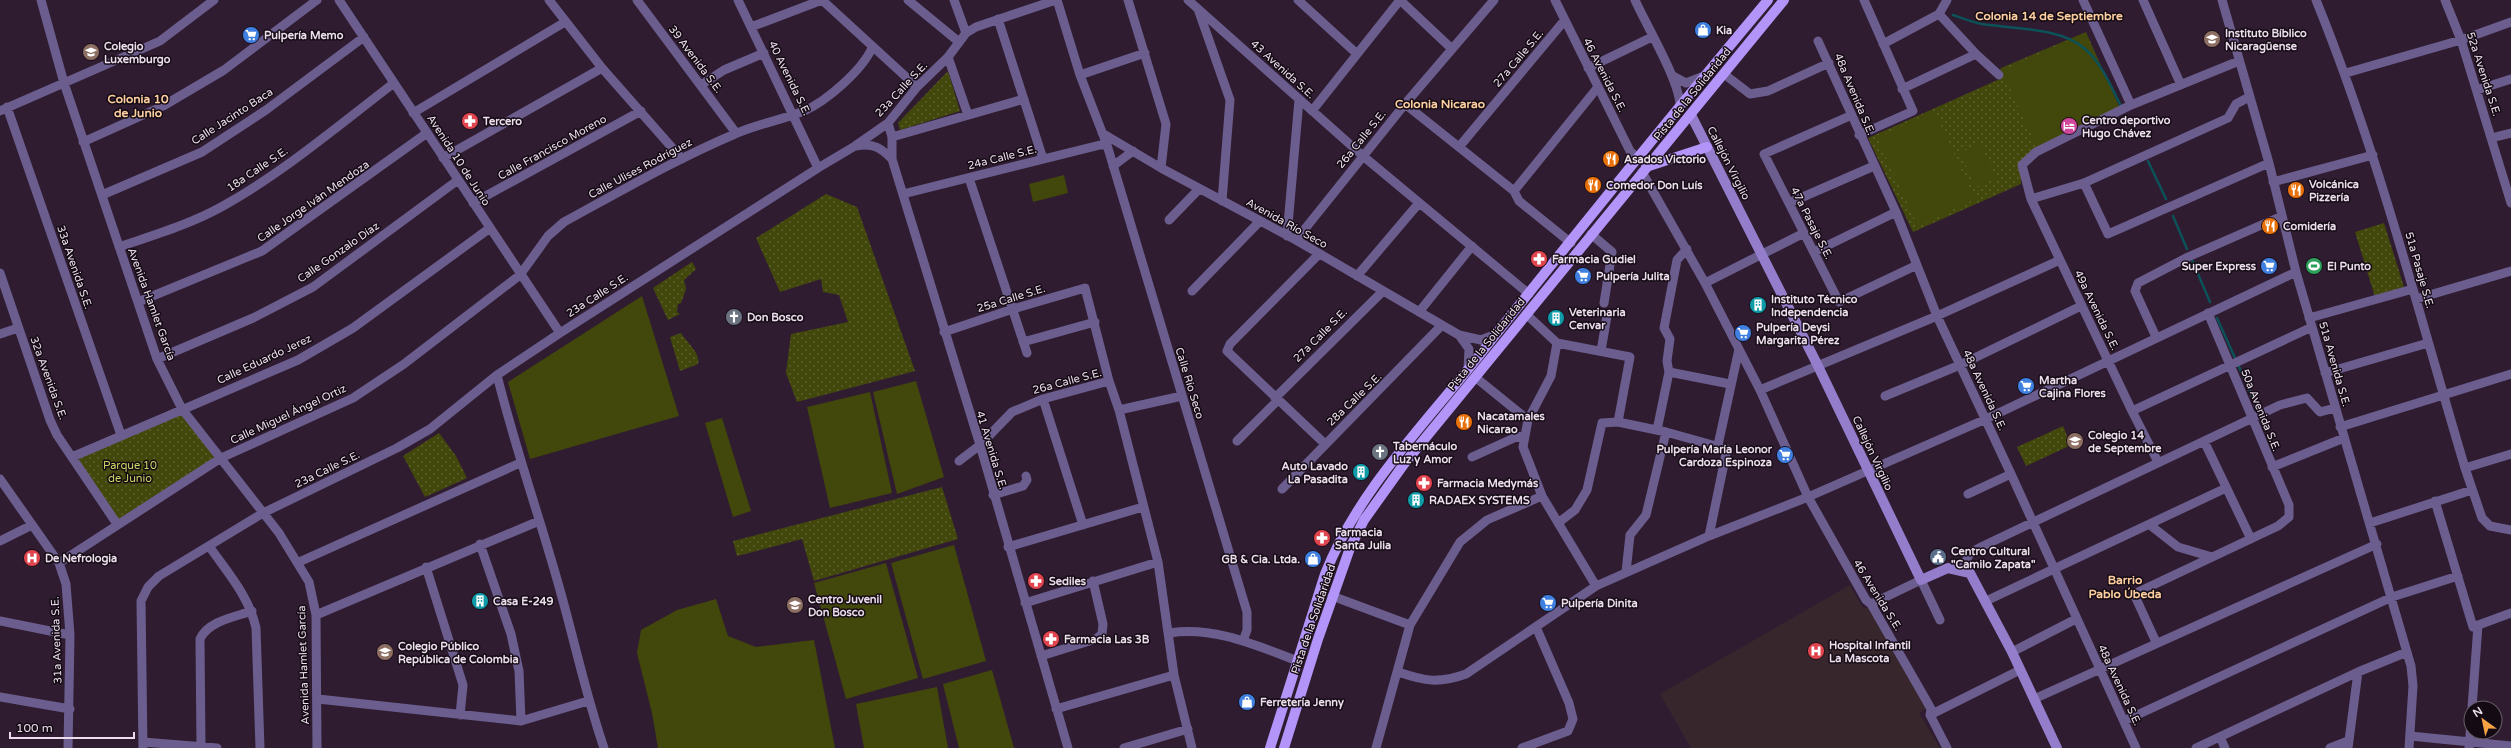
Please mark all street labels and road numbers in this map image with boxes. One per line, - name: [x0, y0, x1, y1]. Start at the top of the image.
- street label: 39 Avenida S.E.: [666, 23, 725, 96]
- street label: 27a Calle S.E.: [1491, 27, 1546, 90]
- street label: 52a Avenida S.E.: [2464, 30, 2503, 118]
- street label: 46 Avenida S.E.: [1580, 36, 1629, 115]
- street label: 43 Avenida S.E.: [1248, 37, 1317, 102]
- street label: 40 Avenida S.E.: [766, 39, 813, 118]
- street label: Pista de la Solidaridad: [1651, 45, 1734, 143]
- street label: 48a Avenida S.E.: [1831, 51, 1878, 137]
- street label: 23a Calle S.E.: [872, 59, 930, 120]
- street label: Calle Jacinto Baca: [189, 85, 275, 148]
- street label: 26a Calle S.E.: [1334, 108, 1389, 171]
- street label: Avenida 10 de Junio: [424, 112, 493, 208]
- street label: Calle Francisco Moreno: [496, 112, 609, 183]
- street label: Callejón Virgilio: [1704, 124, 1753, 202]
- street label: Calle Ulises Rodríguez: [586, 135, 695, 201]
- street label: 24a Calle S.E.: [966, 143, 1038, 172]
- street label: 18a Calle S.E.: [224, 144, 290, 195]
- street label: Calle Jorge Iván Mendoza: [255, 158, 372, 245]
- street label: 47a Pasaje S.E.: [1788, 185, 1835, 261]
- street label: Avenida Río Seco: [1244, 196, 1330, 251]
- street label: Calle Gonzalo Díaz: [295, 219, 382, 285]
- street label: 33a Avenida S.E.: [54, 224, 95, 311]
- street label: 51a Pasaje S.E.: [2402, 230, 2437, 310]
- street label: Avenida Hamlet García: [125, 246, 178, 362]
- street label: 49a Avenida S.E.: [2072, 268, 2122, 353]
- street label: 23a Calle S.E.: [564, 271, 631, 320]
- street label: 25a Calle S.E.: [975, 282, 1047, 315]
- street label: Pista de la Solidaridad: [1445, 295, 1528, 393]
- street label: 27a Calle S.E.: [1291, 306, 1350, 365]
- street label: 51a Avenida S.E.: [2316, 320, 2353, 408]
- street label: Calle Eduardo Jerez: [215, 332, 314, 387]
- street label: 32a Avenida S.E.: [27, 335, 70, 422]
- street label: Calle Río Seco: [1172, 346, 1207, 421]
- street label: 48a Avenida S.E.: [1960, 348, 2009, 433]
- street label: 26a Calle S.E.: [1031, 366, 1103, 397]
- street label: 50a Avenida S.E.: [2238, 367, 2283, 453]
- street label: 28a Calle S.E.: [1324, 370, 1384, 429]
- street label: Calle Miguel Ángel Ortiz: [228, 381, 349, 447]
- street label: 41 Avenida S.E.: [973, 409, 1010, 491]
- street label: Callejón Virgilio: [1850, 414, 1896, 493]
- street label: 23a Calle S.E.: [293, 448, 362, 491]
- street label: 46 Avenida S.E.: [1850, 557, 1905, 633]
- street label: Pista de la Solidaridad: [1289, 562, 1338, 676]
- street label: 31a Avenida S.E.: [48, 596, 65, 684]
- street label: Avenida Hamlet García: [295, 605, 312, 725]
- street label: 48a Avenida S.E.: [2095, 643, 2144, 728]

